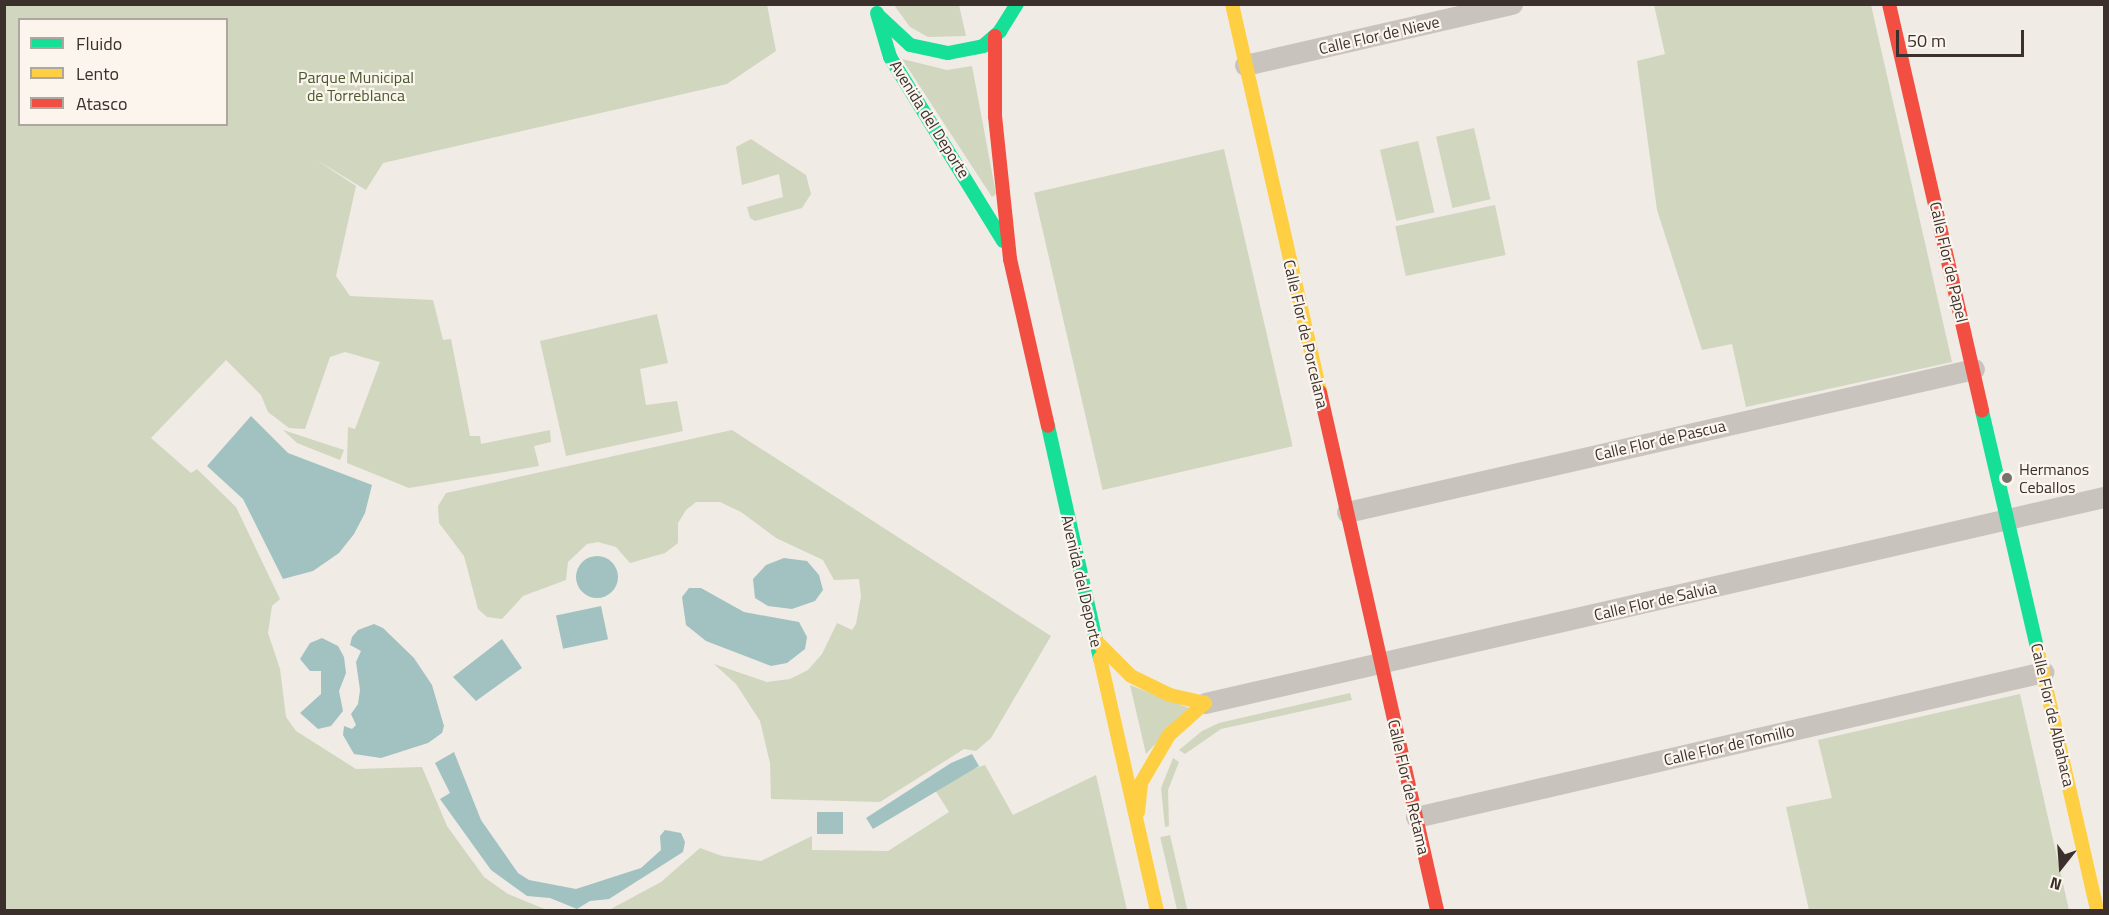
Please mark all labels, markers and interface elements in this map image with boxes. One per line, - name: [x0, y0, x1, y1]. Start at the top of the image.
- street label: Calle Flor de Nieve: [1317, 12, 1441, 58]
- legend: [18, 18, 228, 126]
- scale bar: [1899, 18, 2026, 56]
- text: 50 m: [1907, 27, 1946, 54]
- text: Fluido: [76, 30, 122, 57]
- street label: Avenida del Deporte: [886, 57, 974, 181]
- text: Lento: [76, 60, 119, 87]
- park label: Parque Municipal de Torreblanca: [298, 67, 414, 105]
- text: Atasco: [76, 90, 127, 117]
- street label: Calle Flor de Papel: [1926, 200, 1972, 324]
- street label: Calle Flor de Porcelana: [1280, 258, 1332, 410]
- street label: Calle Flor de Pascua: [1593, 416, 1727, 464]
- place label: Hermanos Ceballos: [2019, 459, 2089, 497]
- marker: Hermanos Ceballos: [2000, 471, 2014, 485]
- street label: Avenida del Deporte: [1057, 513, 1107, 649]
- street label: Calle Flor de Salvia: [1592, 578, 1718, 624]
- street label: Calle Flor de Albahaca: [2027, 641, 2079, 789]
- street label: Calle Flor de Retama: [1384, 718, 1434, 856]
- street label: Calle Flor de Tomillo: [1662, 721, 1796, 769]
- north arrow: [2031, 837, 2091, 897]
- text: N: [2047, 871, 2065, 897]

